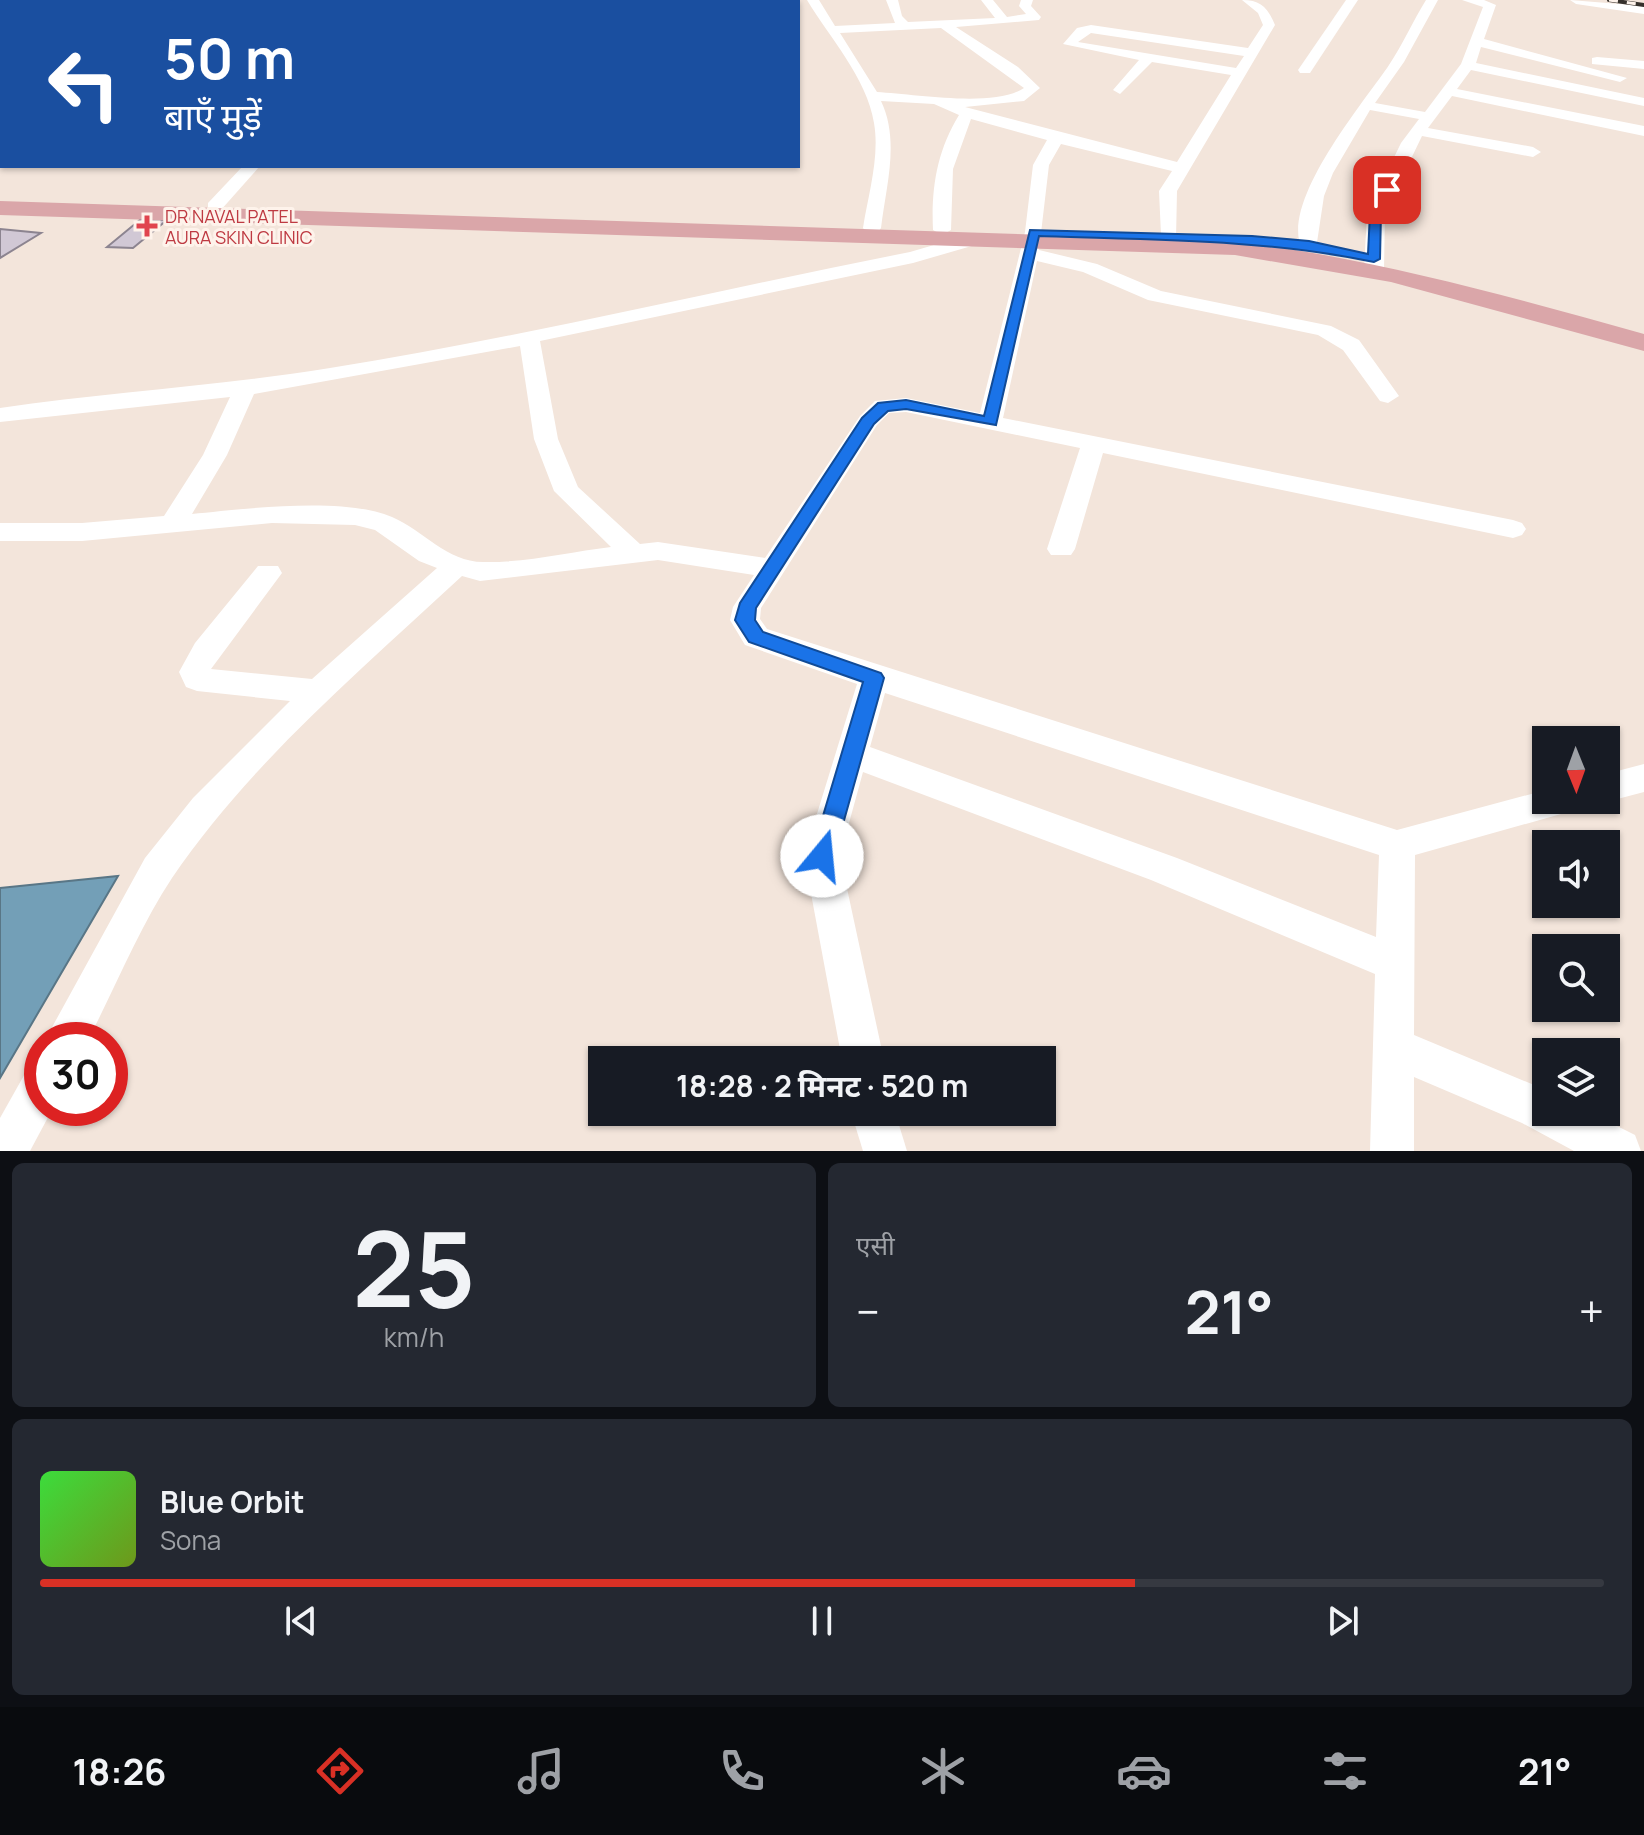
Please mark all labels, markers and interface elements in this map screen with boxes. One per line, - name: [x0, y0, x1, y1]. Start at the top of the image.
- text: 50 m: [164, 19, 295, 96]
- icon: left: [32, 32, 136, 136]
- text: बाएँ मुड़ें: [164, 92, 262, 141]
- pin: [1353, 156, 1421, 224]
- icon: arrive: [1365, 168, 1409, 212]
- place label: DR NAVAL PATEL AURA SKIN CLINIC: [165, 204, 313, 249]
- marker: DR NAVAL PATEL AURA SKIN CLINIC: [136, 215, 158, 237]
- north arrow: [1532, 726, 1620, 814]
- map controls: [1532, 726, 1620, 1126]
- position arrow: [780, 814, 864, 898]
- button: sound: [1532, 830, 1620, 918]
- button: search: [1532, 934, 1620, 1022]
- speed limit sign: 30: [24, 1022, 128, 1126]
- button: layers: [1532, 1038, 1620, 1126]
- text: 18:28 · 2 मिनट · 520 m: [676, 1065, 968, 1106]
- text: 25: [353, 1196, 475, 1338]
- text: एसी: [856, 1227, 895, 1263]
- text: 21°: [1185, 1270, 1274, 1352]
- text: −: [856, 1281, 880, 1341]
- text: +: [1579, 1281, 1604, 1341]
- text: km/h: [384, 1319, 444, 1355]
- text: Blue Orbit: [160, 1481, 305, 1522]
- text: Sona: [160, 1522, 221, 1558]
- icon: previous: [279, 1599, 323, 1643]
- icon: pause: [800, 1599, 844, 1643]
- icon: next: [1321, 1599, 1365, 1643]
- icon: directions: [312, 1743, 368, 1799]
- icon: music: [513, 1743, 569, 1799]
- icon: phone: [714, 1743, 770, 1799]
- icon: climate: [915, 1743, 971, 1799]
- icon: car: [1116, 1743, 1172, 1799]
- icon: filters: [1317, 1743, 1373, 1799]
- text: 18:26: [73, 1747, 167, 1796]
- text: 21°: [1518, 1747, 1571, 1796]

